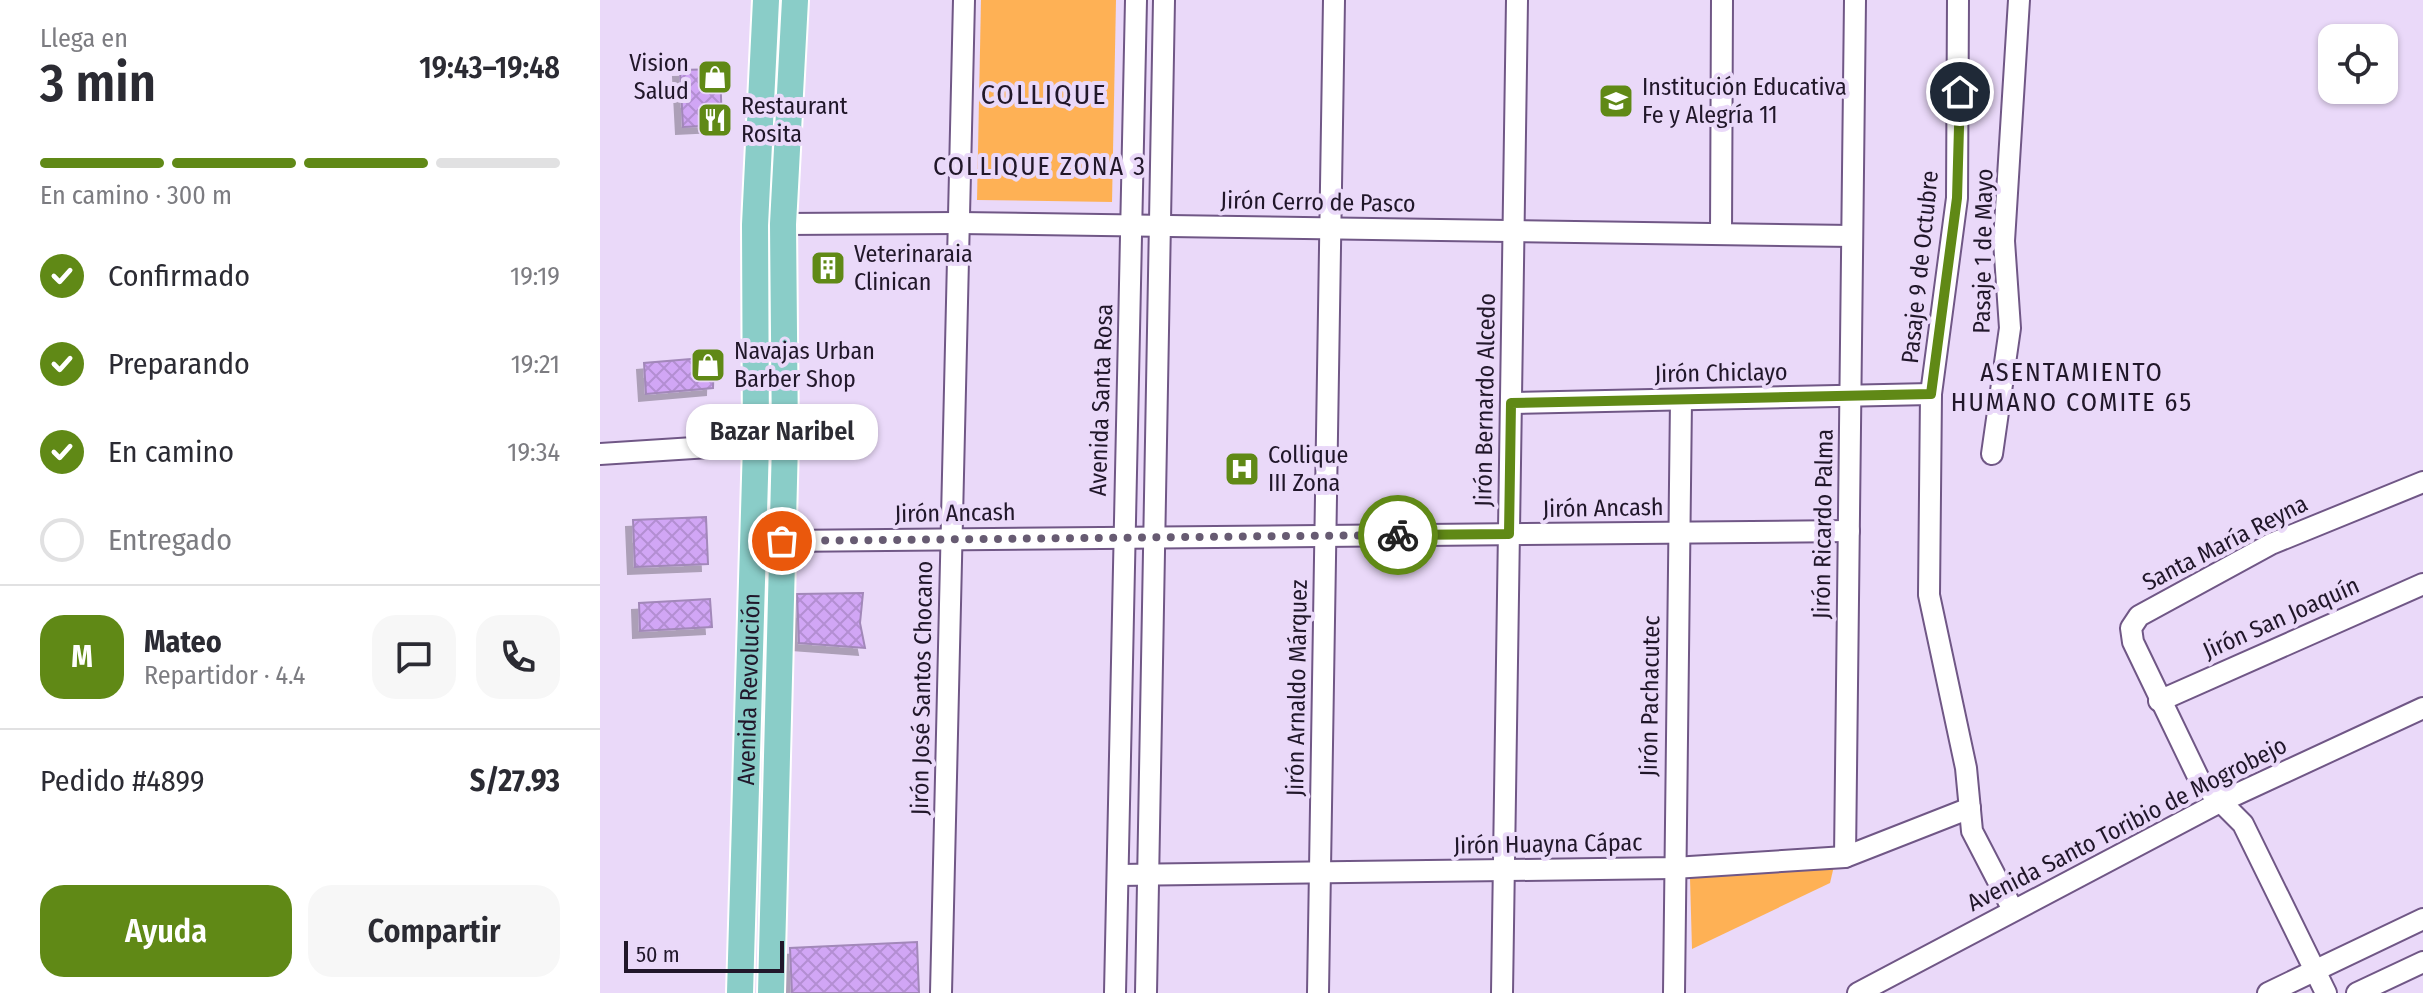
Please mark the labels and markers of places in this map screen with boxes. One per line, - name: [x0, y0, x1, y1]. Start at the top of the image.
- place label: Vision Salud: [629, 49, 689, 105]
- shop icon: Vision Salud: [696, 58, 734, 96]
- pin: [1926, 58, 1994, 126]
- place label: Institución Educativa Fe y Alegría 11: [1642, 73, 1847, 129]
- school or university icon: Institución Educativa Fe y Alegría 11: [1597, 82, 1635, 120]
- place label: Restaurant Rosita: [741, 92, 848, 148]
- restaurant icon: Restaurant Rosita: [696, 101, 734, 139]
- place label: Veterinaraia Clinican: [854, 240, 973, 296]
- building icon: Veterinaraia Clinican: [809, 249, 847, 287]
- place label: Navajas Urban Barber Shop: [734, 337, 875, 393]
- shop icon: Navajas Urban Barber Shop: [689, 346, 727, 384]
- callout: Bazar Naribel: [686, 405, 878, 461]
- place label: Collique III Zona: [1268, 441, 1348, 497]
- hospital icon: Collique III Zona: [1223, 450, 1261, 488]
- pin: [748, 507, 816, 575]

